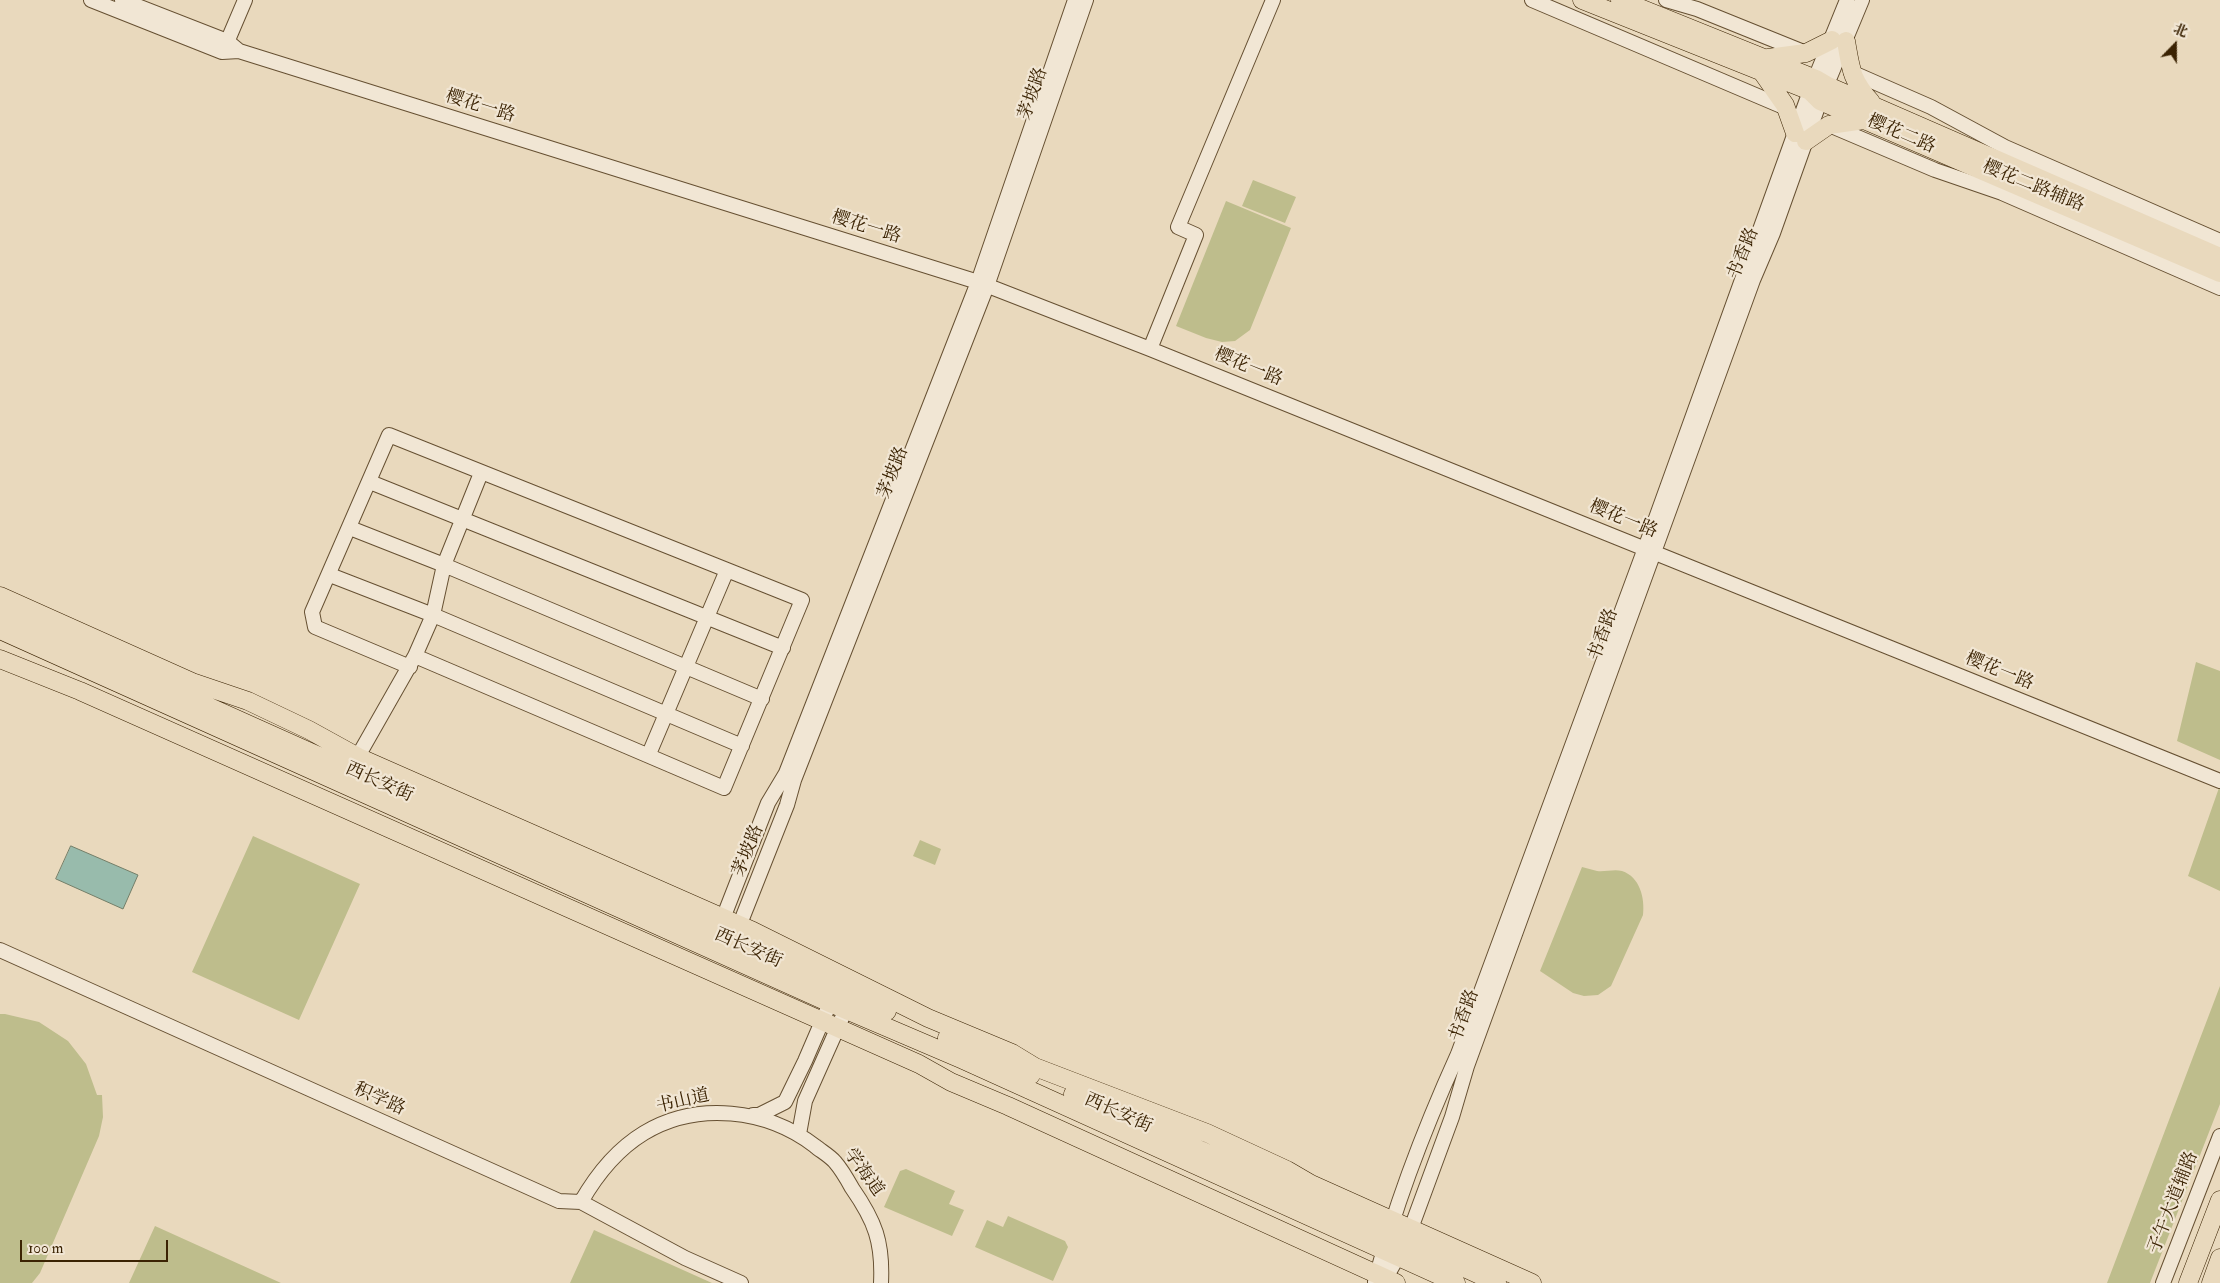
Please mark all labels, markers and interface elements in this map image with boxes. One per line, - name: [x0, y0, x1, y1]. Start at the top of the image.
- north arrow: [2150, 20, 2200, 70]
- text: 北: [2171, 20, 2190, 41]
- street label: 茅坡路: [1015, 65, 1053, 123]
- street label: 樱花一路: [442, 86, 518, 128]
- street label: 樱花二路: [1864, 111, 1938, 159]
- street label: 樱花二路辅路: [1979, 157, 2087, 217]
- street label: 樱花一路: [828, 207, 904, 249]
- street label: 书香路: [1724, 225, 1764, 283]
- street label: 樱花一路: [1211, 345, 1285, 391]
- street label: 茅坡路: [874, 444, 914, 502]
- street label: 樱花一路: [1586, 497, 1660, 543]
- street label: 书香路: [1585, 606, 1623, 664]
- street label: 樱花一路: [1962, 649, 2036, 695]
- street label: 西长安街: [342, 758, 416, 808]
- street label: 茅坡路: [729, 822, 769, 880]
- street label: 西长安街: [711, 924, 785, 974]
- street label: 书香路: [1446, 987, 1484, 1045]
- street label: 积学路: [350, 1079, 408, 1121]
- street label: 书山道: [654, 1085, 712, 1119]
- street label: 西长安街: [1081, 1089, 1155, 1139]
- street label: 学海道: [838, 1145, 888, 1201]
- street label: 子午大道辅路: [2145, 1149, 2203, 1257]
- scale bar: [22, 1230, 170, 1262]
- text: 100 m: [28, 1239, 63, 1258]

